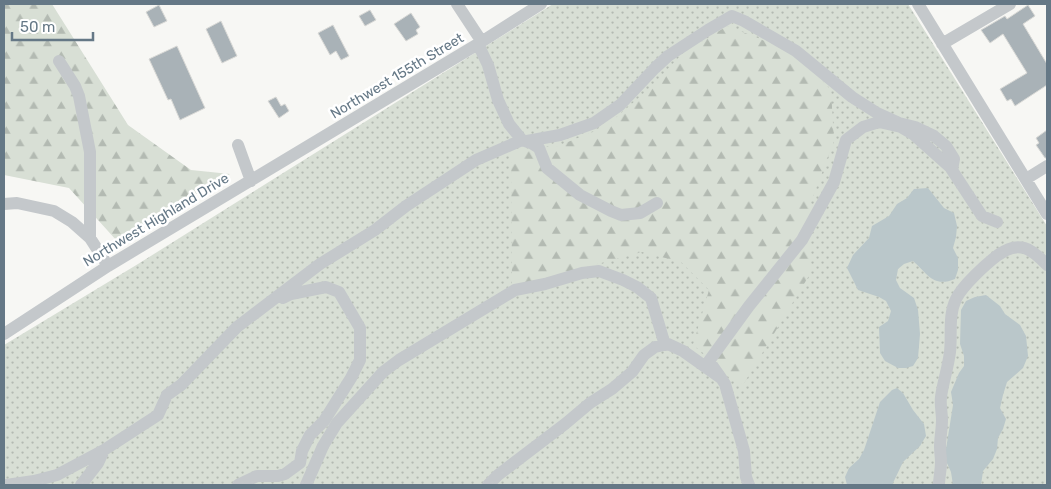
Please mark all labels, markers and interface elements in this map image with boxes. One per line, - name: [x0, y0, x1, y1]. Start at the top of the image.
- scale bar: [12, 10, 94, 42]
- text: 50 m: [20, 18, 55, 36]
- street label: Northwest 155th Street: [327, 29, 467, 123]
- street label: Northwest Highland Drive: [80, 170, 232, 270]

